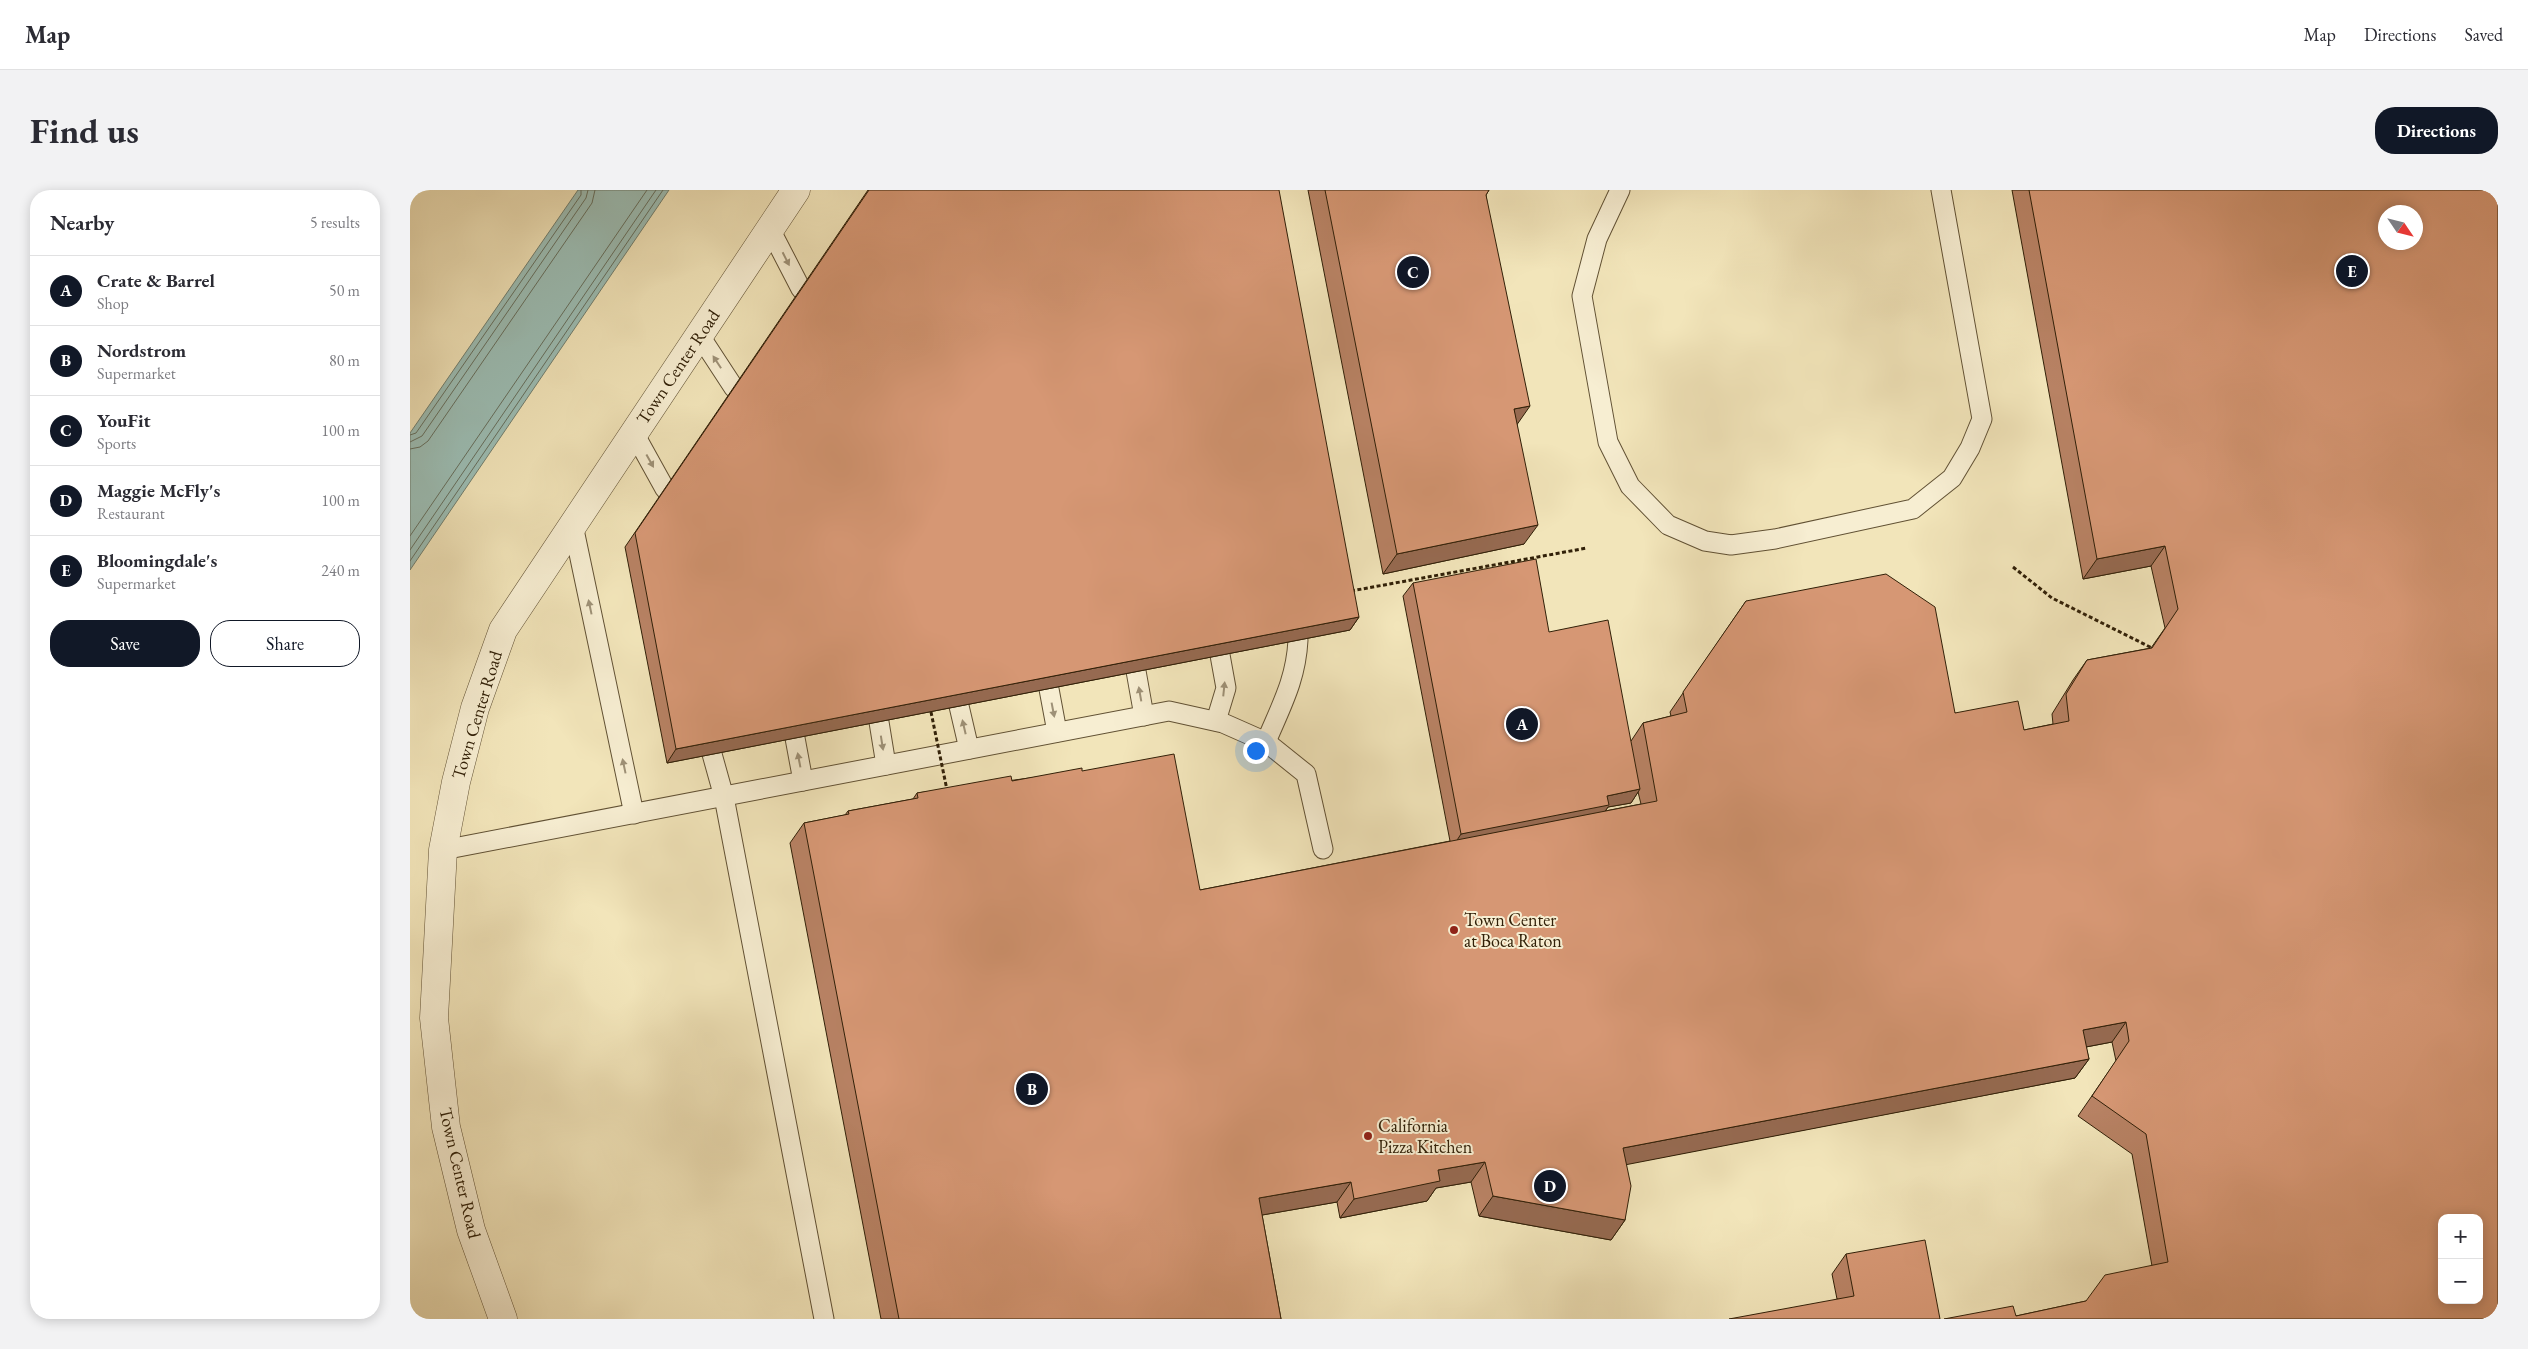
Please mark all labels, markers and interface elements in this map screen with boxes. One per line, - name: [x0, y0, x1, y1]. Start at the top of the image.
- text: Map: [25, 19, 70, 50]
- text: Map: [2304, 23, 2336, 46]
- text: Directions: [2364, 23, 2436, 46]
- text: Saved: [2464, 23, 2503, 46]
- button: Directions: [2375, 107, 2498, 154]
- text: Find us: [30, 108, 139, 153]
- north arrow: [2378, 205, 2423, 250]
- text: Nearby: [50, 209, 114, 236]
- text: 5 results: [310, 212, 360, 233]
- one-way arrow: [782, 252, 790, 266]
- pin: E: [2336, 252, 2368, 290]
- pin: C: [1397, 253, 1429, 291]
- text: Crate & Barrel: [97, 268, 215, 293]
- text: A: [60, 280, 72, 301]
- text: 50 m: [329, 280, 360, 301]
- text: Shop: [97, 293, 129, 314]
- street label: Town Center Road: [631, 304, 725, 428]
- text: Nordstrom: [97, 338, 186, 363]
- text: B: [61, 350, 71, 371]
- text: 80 m: [329, 350, 360, 371]
- one-way arrow: [712, 355, 721, 369]
- text: Supermarket: [97, 363, 176, 384]
- text: YouFit: [97, 408, 151, 433]
- text: C: [60, 420, 72, 441]
- text: 100 m: [321, 420, 360, 441]
- text: Sports: [97, 433, 136, 454]
- one-way arrow: [646, 454, 654, 468]
- text: Maggie McFly's: [97, 478, 220, 503]
- text: D: [60, 490, 72, 511]
- text: 100 m: [321, 490, 360, 511]
- text: Restaurant: [97, 503, 165, 524]
- text: Bloomingdale's: [97, 548, 217, 573]
- text: E: [61, 560, 71, 581]
- text: 240 m: [321, 560, 360, 581]
- text: Supermarket: [97, 573, 176, 594]
- one-way arrow: [586, 599, 594, 615]
- button: Save: [50, 620, 200, 667]
- button: Share: [210, 620, 360, 667]
- street label: Town Center Road: [446, 647, 507, 782]
- one-way arrow: [1220, 680, 1228, 696]
- one-way arrow: [1136, 685, 1144, 701]
- one-way arrow: [1050, 703, 1058, 719]
- pin: A: [1506, 705, 1538, 743]
- one-way arrow: [960, 720, 968, 735]
- one-way arrow: [879, 736, 887, 752]
- your location: [1243, 738, 1269, 764]
- one-way arrow: [794, 751, 802, 767]
- one-way arrow: [620, 758, 628, 774]
- place label: Town Center at Boca Raton: [1464, 908, 1562, 952]
- marker: Town Center at Boca Raton: [1448, 924, 1460, 936]
- pin: B: [1016, 1070, 1048, 1108]
- street label: Town Center Road: [434, 1105, 487, 1241]
- place label: California Pizza Kitchen: [1378, 1114, 1473, 1158]
- marker: California Pizza Kitchen: [1362, 1130, 1374, 1142]
- pin: D: [1534, 1167, 1566, 1205]
- map controls: [2438, 1214, 2483, 1304]
- button: +: [2438, 1214, 2483, 1259]
- button: −: [2438, 1259, 2483, 1304]

